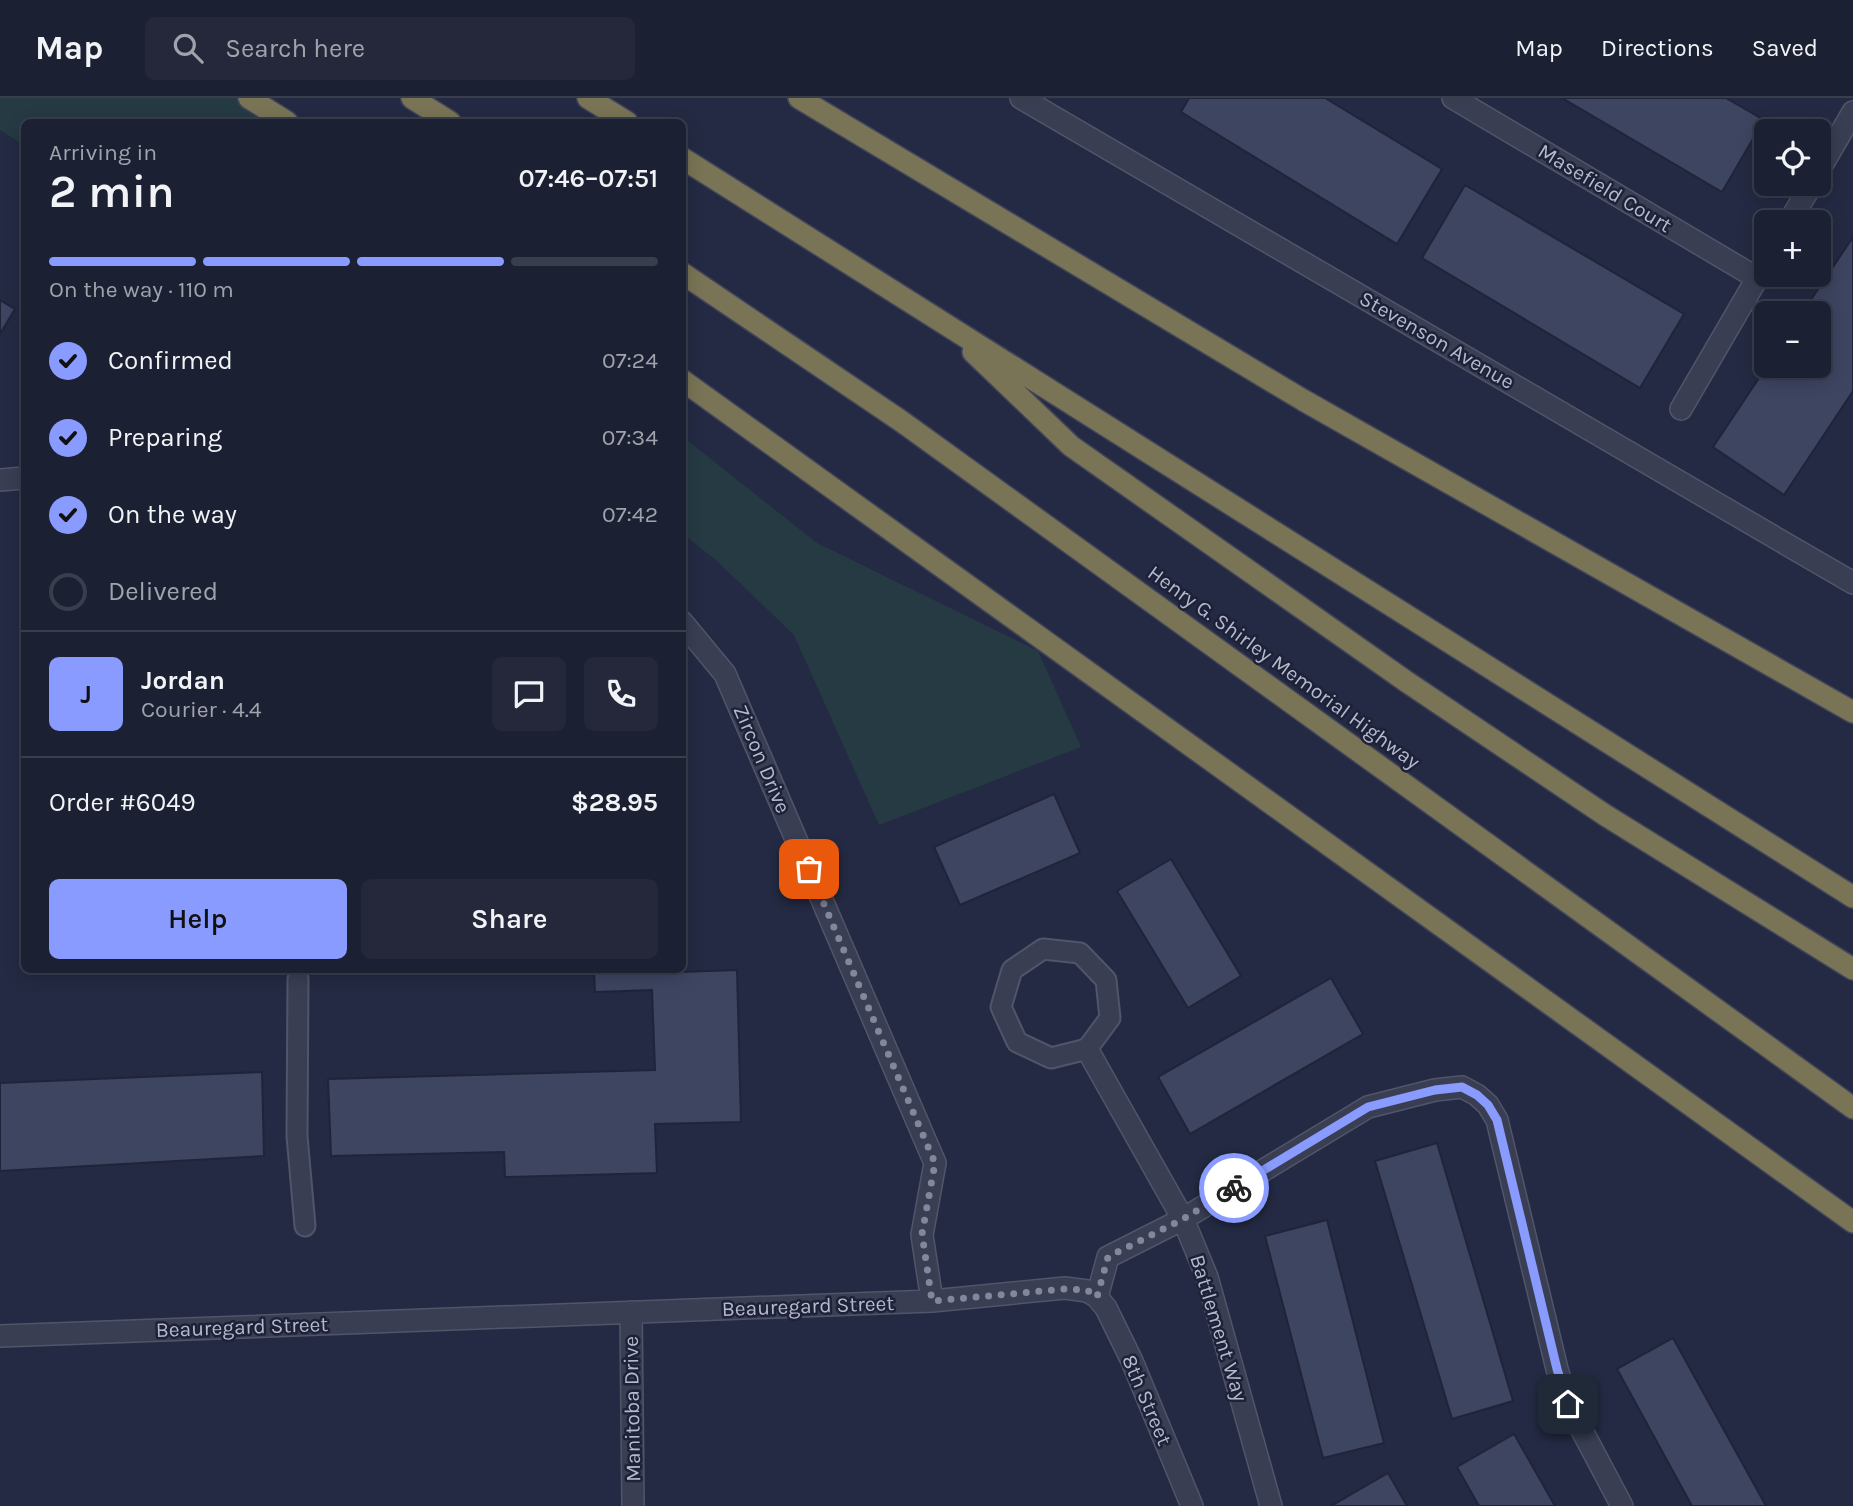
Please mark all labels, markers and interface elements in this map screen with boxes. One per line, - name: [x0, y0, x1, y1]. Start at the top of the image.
- search box: [145, 17, 635, 80]
- text: Map: [35, 29, 103, 67]
- icon: search: [169, 29, 207, 67]
- text: Search here: [225, 33, 365, 64]
- text: Map: [1515, 34, 1563, 62]
- text: Directions: [1601, 34, 1714, 62]
- text: Saved: [1752, 34, 1818, 62]
- map controls: [1754, 119, 1831, 378]
- button: locate: [1754, 119, 1831, 196]
- text: Arriving in: [49, 139, 157, 166]
- street label: Masefield Court: [1534, 139, 1676, 237]
- text: 07:46–07:51: [519, 163, 658, 194]
- text: 2 min: [49, 165, 175, 219]
- button: +: [1754, 210, 1831, 287]
- text: On the way · 110 m: [49, 276, 234, 303]
- street label: Stevenson Avenue: [1355, 286, 1519, 394]
- button: −: [1754, 301, 1831, 378]
- icon: check: [49, 342, 87, 380]
- text: Confirmed: [108, 345, 233, 376]
- text: 07:24: [602, 347, 658, 374]
- icon: check: [49, 419, 87, 457]
- text: Preparing: [108, 422, 222, 453]
- text: 07:34: [602, 424, 658, 451]
- icon: check: [49, 496, 87, 534]
- text: On the way: [108, 499, 237, 530]
- text: 07:42: [602, 501, 658, 528]
- street label: Henry G. Shirley Memorial Highway: [1143, 560, 1425, 774]
- text: Delivered: [108, 576, 218, 607]
- button: chat: [492, 657, 566, 731]
- button: phone: [584, 657, 658, 731]
- text: Jordan: [141, 665, 225, 696]
- text: J: [80, 679, 92, 710]
- text: Courier · 4.4: [141, 696, 262, 723]
- street label: Zircon Drive: [728, 701, 796, 817]
- text: Order #6049: [49, 787, 196, 818]
- text: $28.95: [571, 787, 658, 818]
- pin: [779, 839, 839, 899]
- icon: bag: [790, 850, 828, 888]
- button: Help: [49, 879, 347, 959]
- button: Share: [361, 879, 658, 959]
- courier: [1199, 1153, 1269, 1223]
- icon: bike: [1215, 1169, 1253, 1207]
- street label: Battlement Way: [1185, 1252, 1253, 1405]
- street label: Beauregard Street: [721, 1291, 895, 1321]
- street label: Beauregard Street: [155, 1312, 329, 1342]
- street label: Manitoba Drive: [619, 1336, 645, 1482]
- street label: 8th Street: [1117, 1351, 1177, 1449]
- pin: [1538, 1374, 1598, 1434]
- icon: home: [1549, 1385, 1587, 1423]

